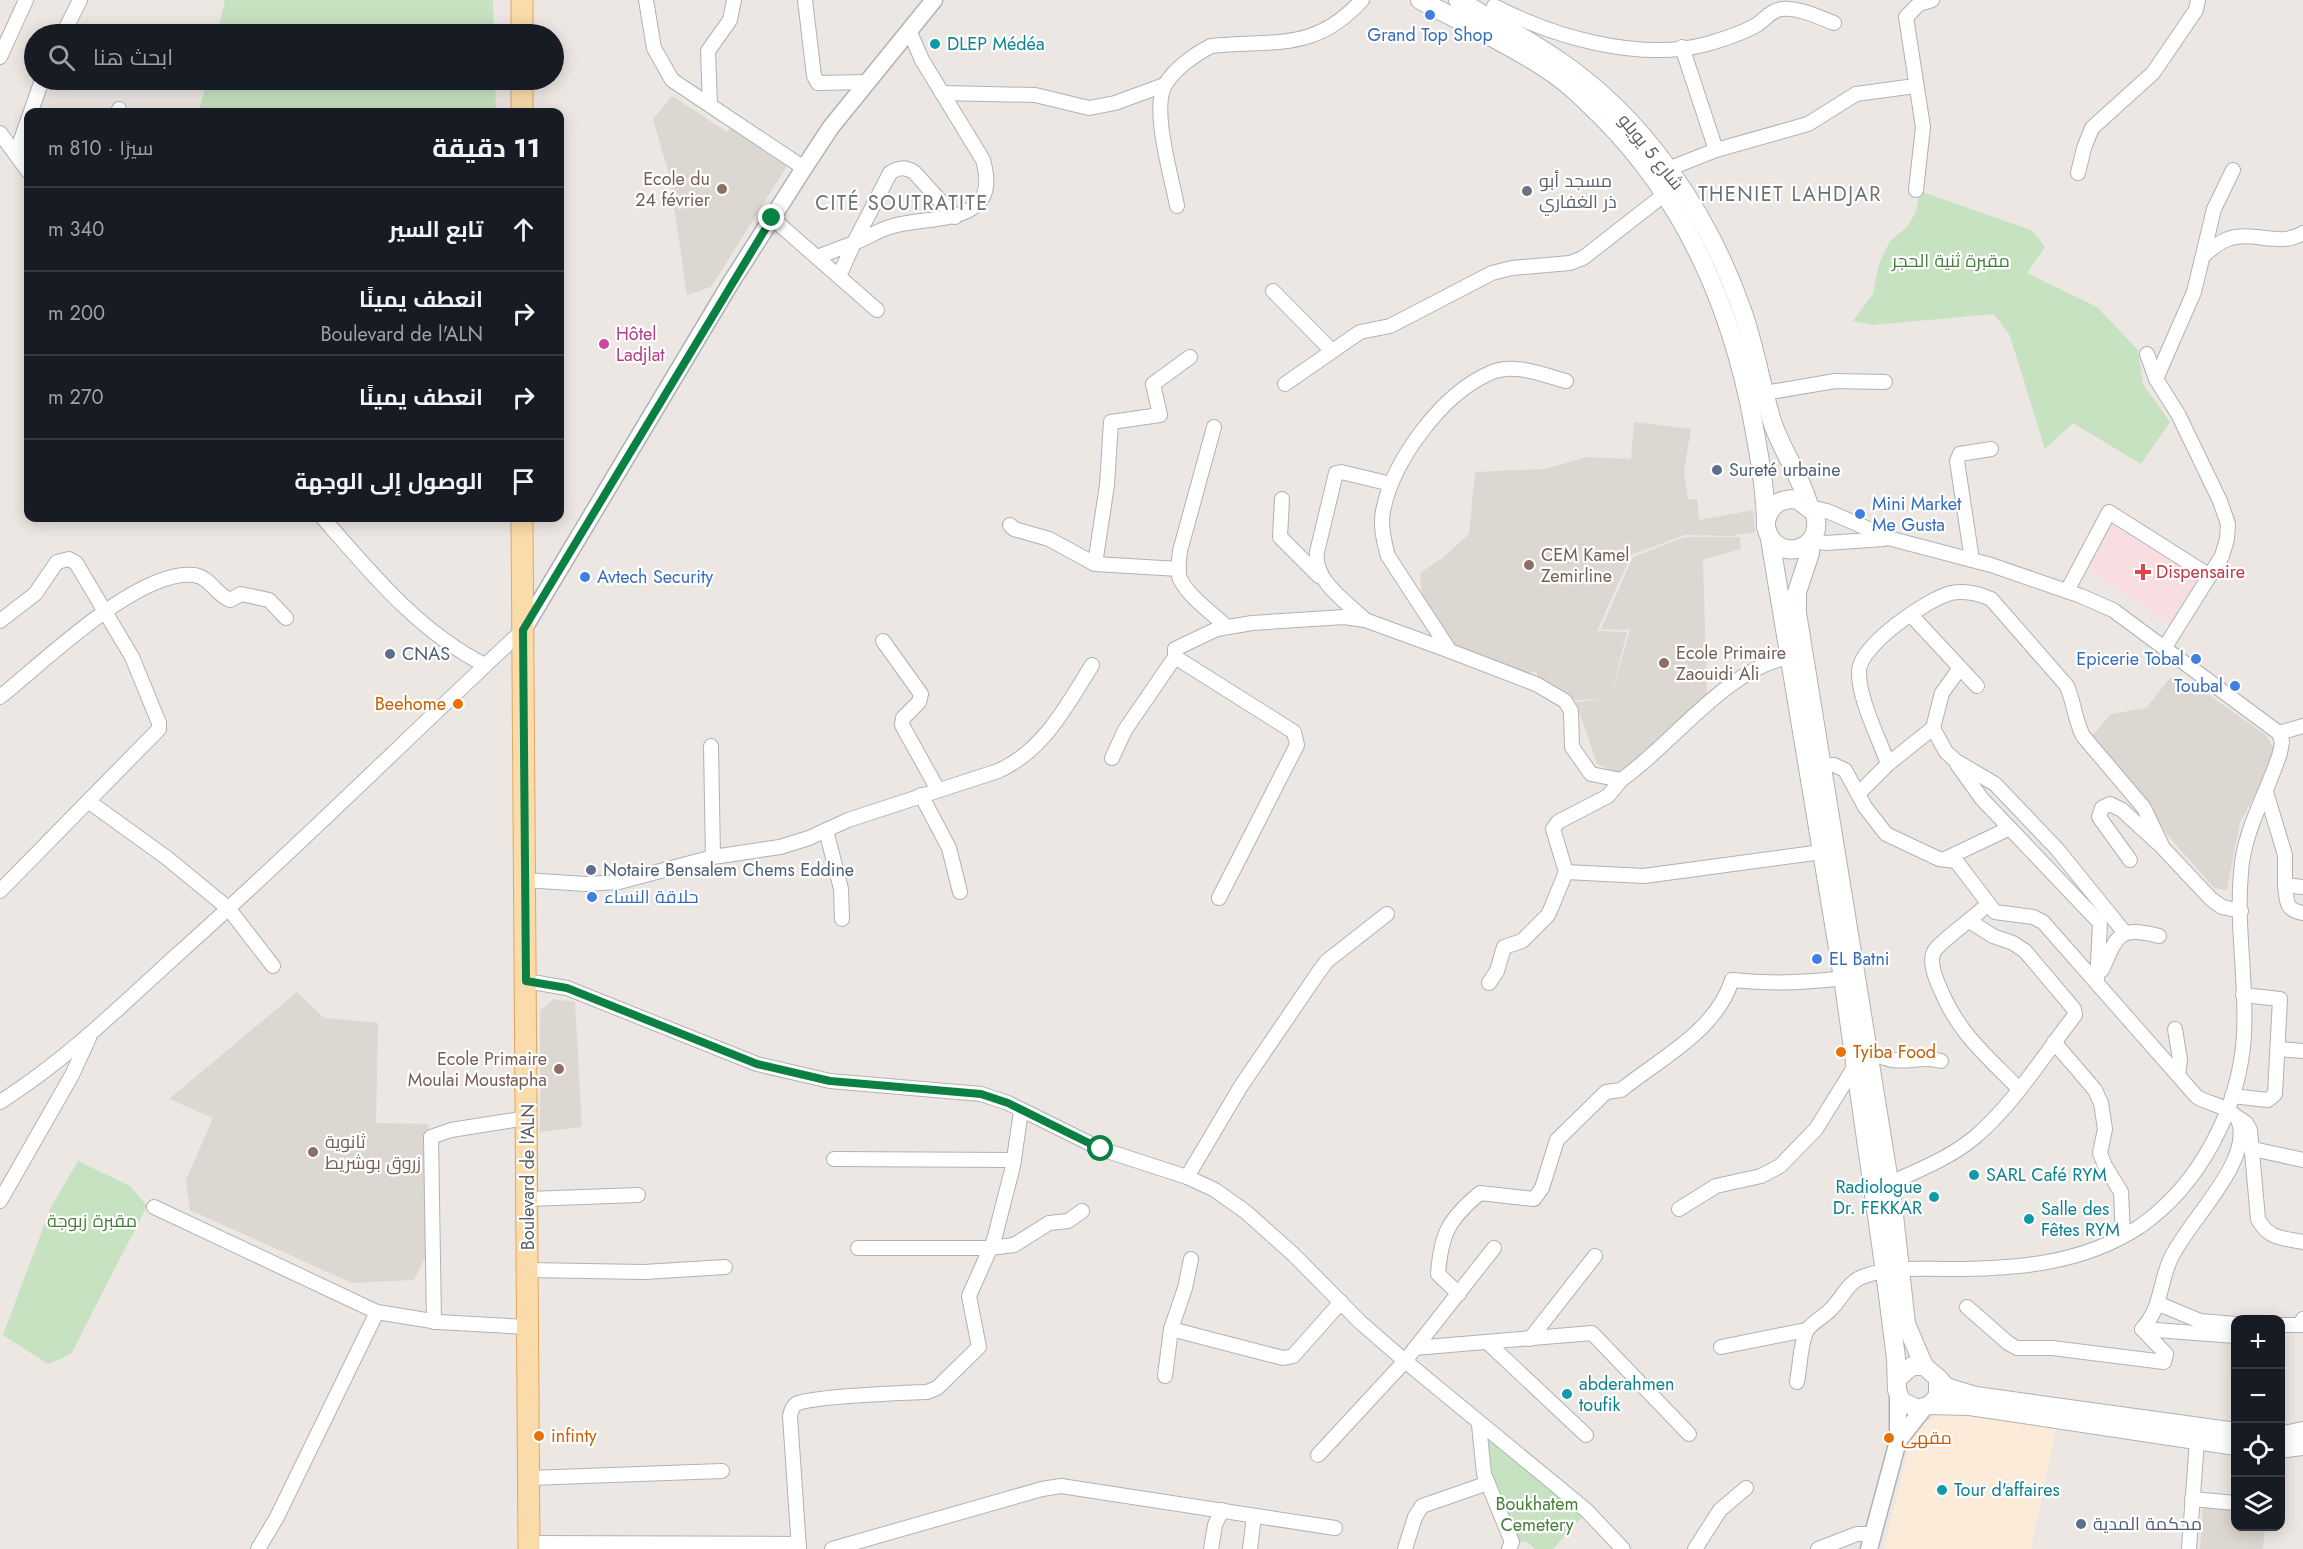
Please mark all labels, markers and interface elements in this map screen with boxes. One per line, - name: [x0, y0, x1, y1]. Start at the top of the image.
- marker: Grand Top Shop: [1423, 8, 1437, 22]
- place label: Grand Top Shop: [1367, 22, 1493, 48]
- search box: [24, 24, 564, 90]
- place label: DLEP Médéa: [947, 31, 1045, 57]
- marker: DLEP Médéa: [928, 37, 942, 51]
- icon: search: [45, 41, 78, 74]
- text: ابحث هنا: [93, 41, 173, 73]
- street label: شارع 5 يويلو: [1612, 108, 1690, 196]
- text: 11 دقيقة: [432, 129, 540, 167]
- text: سيرًا · 810 m: [48, 134, 153, 163]
- place label: Ecole du 24 février: [635, 166, 711, 213]
- place label: مسجد أبو ذر الغفاري: [1539, 168, 1617, 216]
- district label: THENIET LAHDJAR: [1698, 180, 1882, 209]
- marker: Ecole du 24 février: [715, 182, 729, 196]
- marker: مسجد أبو ذر الغفاري: [1520, 184, 1534, 198]
- district label: CITÉ SOUTRATITE: [815, 189, 989, 218]
- route end: [758, 204, 784, 230]
- text: تابع السير: [389, 213, 483, 245]
- icon: ahead: [507, 213, 540, 246]
- text: 340 m: [48, 215, 104, 244]
- park label: مقبرة ثنية الحجر: [1891, 248, 2010, 274]
- text: انعطف يمينًا: [359, 283, 483, 315]
- icon: right: [507, 297, 540, 330]
- text: 200 m: [48, 299, 105, 328]
- text: Boulevard de l'ALN: [320, 320, 483, 349]
- place label: Hôtel Ladjlat: [616, 321, 665, 368]
- marker: Hôtel Ladjlat: [597, 337, 611, 351]
- text: انعطف يمينًا: [359, 381, 483, 413]
- icon: right: [507, 381, 540, 414]
- text: 270 m: [48, 383, 104, 412]
- place label: Sureté urbaine: [1729, 457, 1840, 483]
- marker: Sureté urbaine: [1710, 463, 1724, 477]
- text: الوصول إلى الوجهة: [295, 465, 483, 497]
- icon: arrive: [507, 465, 540, 498]
- place label: Mini Market Me Gusta: [1872, 491, 1962, 538]
- marker: Mini Market Me Gusta: [1853, 507, 1867, 521]
- place label: CEM Kamel Zemirline: [1541, 542, 1630, 589]
- marker: CEM Kamel Zemirline: [1522, 558, 1536, 572]
- place label: Dispensaire: [2156, 559, 2245, 585]
- marker: Dispensaire: [2134, 563, 2152, 581]
- place label: Avtech Security: [597, 564, 713, 590]
- marker: Avtech Security: [578, 570, 592, 584]
- place label: Ecole Primaire Zaouidi Ali: [1676, 640, 1786, 687]
- place label: CNAS: [402, 641, 450, 667]
- place label: Epicerie Tobal: [2076, 646, 2184, 672]
- marker: CNAS: [383, 647, 397, 661]
- marker: Epicerie Tobal: [2189, 652, 2203, 666]
- marker: Ecole Primaire Zaouidi Ali: [1657, 656, 1671, 670]
- place label: Toubal: [2174, 673, 2223, 699]
- marker: Toubal: [2228, 679, 2242, 693]
- place label: Beehome: [375, 691, 446, 717]
- marker: Beehome: [451, 697, 465, 711]
- place label: Notaire Bensalem Chems Eddine: [603, 857, 854, 883]
- marker: Notaire Bensalem Chems Eddine: [584, 863, 598, 877]
- place label: حلاقة النساء: [604, 884, 698, 910]
- marker: حلاقة النساء: [585, 890, 599, 904]
- place label: EL Batni: [1829, 946, 1890, 972]
- marker: EL Batni: [1810, 952, 1824, 966]
- place label: Tyiba Food: [1853, 1039, 1936, 1065]
- marker: Tyiba Food: [1834, 1045, 1848, 1059]
- place label: Ecole Primaire Moulai Moustapha: [408, 1046, 547, 1093]
- marker: Ecole Primaire Moulai Moustapha: [552, 1062, 566, 1076]
- street label: Boulevard de l'ALN: [515, 1104, 541, 1250]
- place label: ثانوية زروق بوشريط: [325, 1129, 421, 1176]
- route start: [1087, 1135, 1113, 1161]
- marker: ثانوية زروق بوشريط: [306, 1145, 320, 1159]
- place label: SARL Café RYM: [1986, 1162, 2107, 1188]
- marker: SARL Café RYM: [1967, 1168, 1981, 1182]
- place label: Radiologue Dr. FEKKAR: [1833, 1174, 1922, 1221]
- marker: Radiologue Dr. FEKKAR: [1927, 1190, 1941, 1204]
- place label: Salle des Fêtes RYM: [2041, 1196, 2120, 1243]
- park label: مقبرة زبوجة: [47, 1208, 137, 1234]
- marker: Salle des Fêtes RYM: [2022, 1212, 2036, 1226]
- map controls: [2231, 1315, 2285, 1531]
- button: +: [2231, 1315, 2285, 1369]
- button: −: [2231, 1369, 2285, 1423]
- place label: abderahmen toufik: [1579, 1371, 1675, 1418]
- marker: abderahmen toufik: [1560, 1387, 1574, 1401]
- place label: infinty: [551, 1423, 597, 1449]
- button: locate: [2231, 1423, 2285, 1477]
- place label: مقهى: [1901, 1425, 1952, 1451]
- marker: infinty: [532, 1429, 546, 1443]
- marker: مقهى: [1882, 1431, 1896, 1445]
- place label: Tour d'affaires: [1954, 1477, 2060, 1503]
- button: layers: [2231, 1477, 2285, 1531]
- marker: Tour d'affaires: [1935, 1483, 1949, 1497]
- park label: Boukhatem Cemetery: [1496, 1491, 1578, 1538]
- place label: محكمة المدية: [2093, 1511, 2202, 1537]
- marker: محكمة المدية: [2074, 1517, 2088, 1531]

